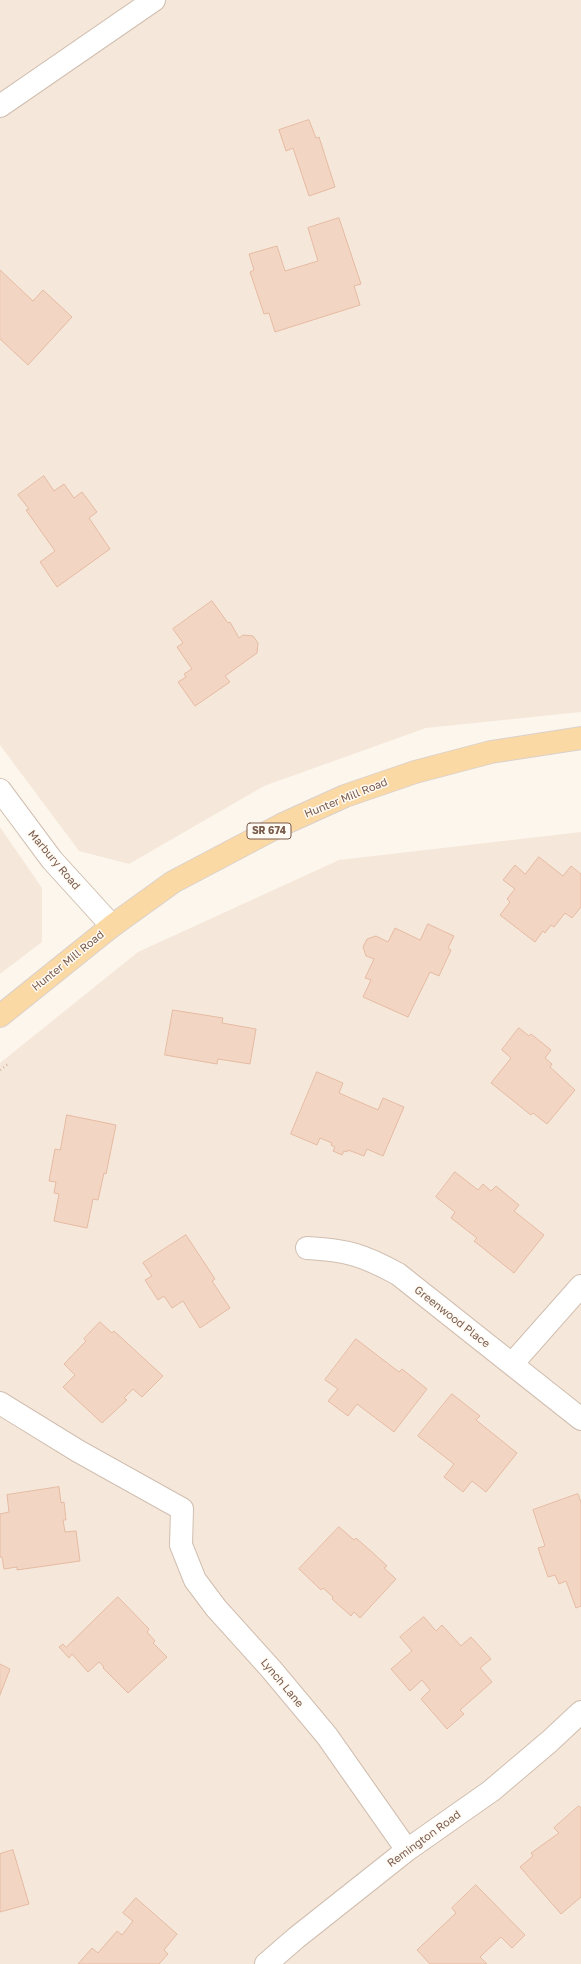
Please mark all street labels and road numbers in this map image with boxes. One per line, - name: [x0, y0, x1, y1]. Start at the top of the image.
- street label: Hunter Mill Road: [302, 775, 390, 821]
- road number: SR 674: [247, 823, 291, 839]
- street label: Marbury Road: [25, 827, 83, 893]
- street label: Hunter Mill Road: [29, 928, 107, 994]
- street label: Greenwood Place: [412, 1283, 492, 1351]
- street label: Lynch Lane: [258, 1656, 306, 1710]
- street label: Remington Road: [385, 1808, 463, 1870]

